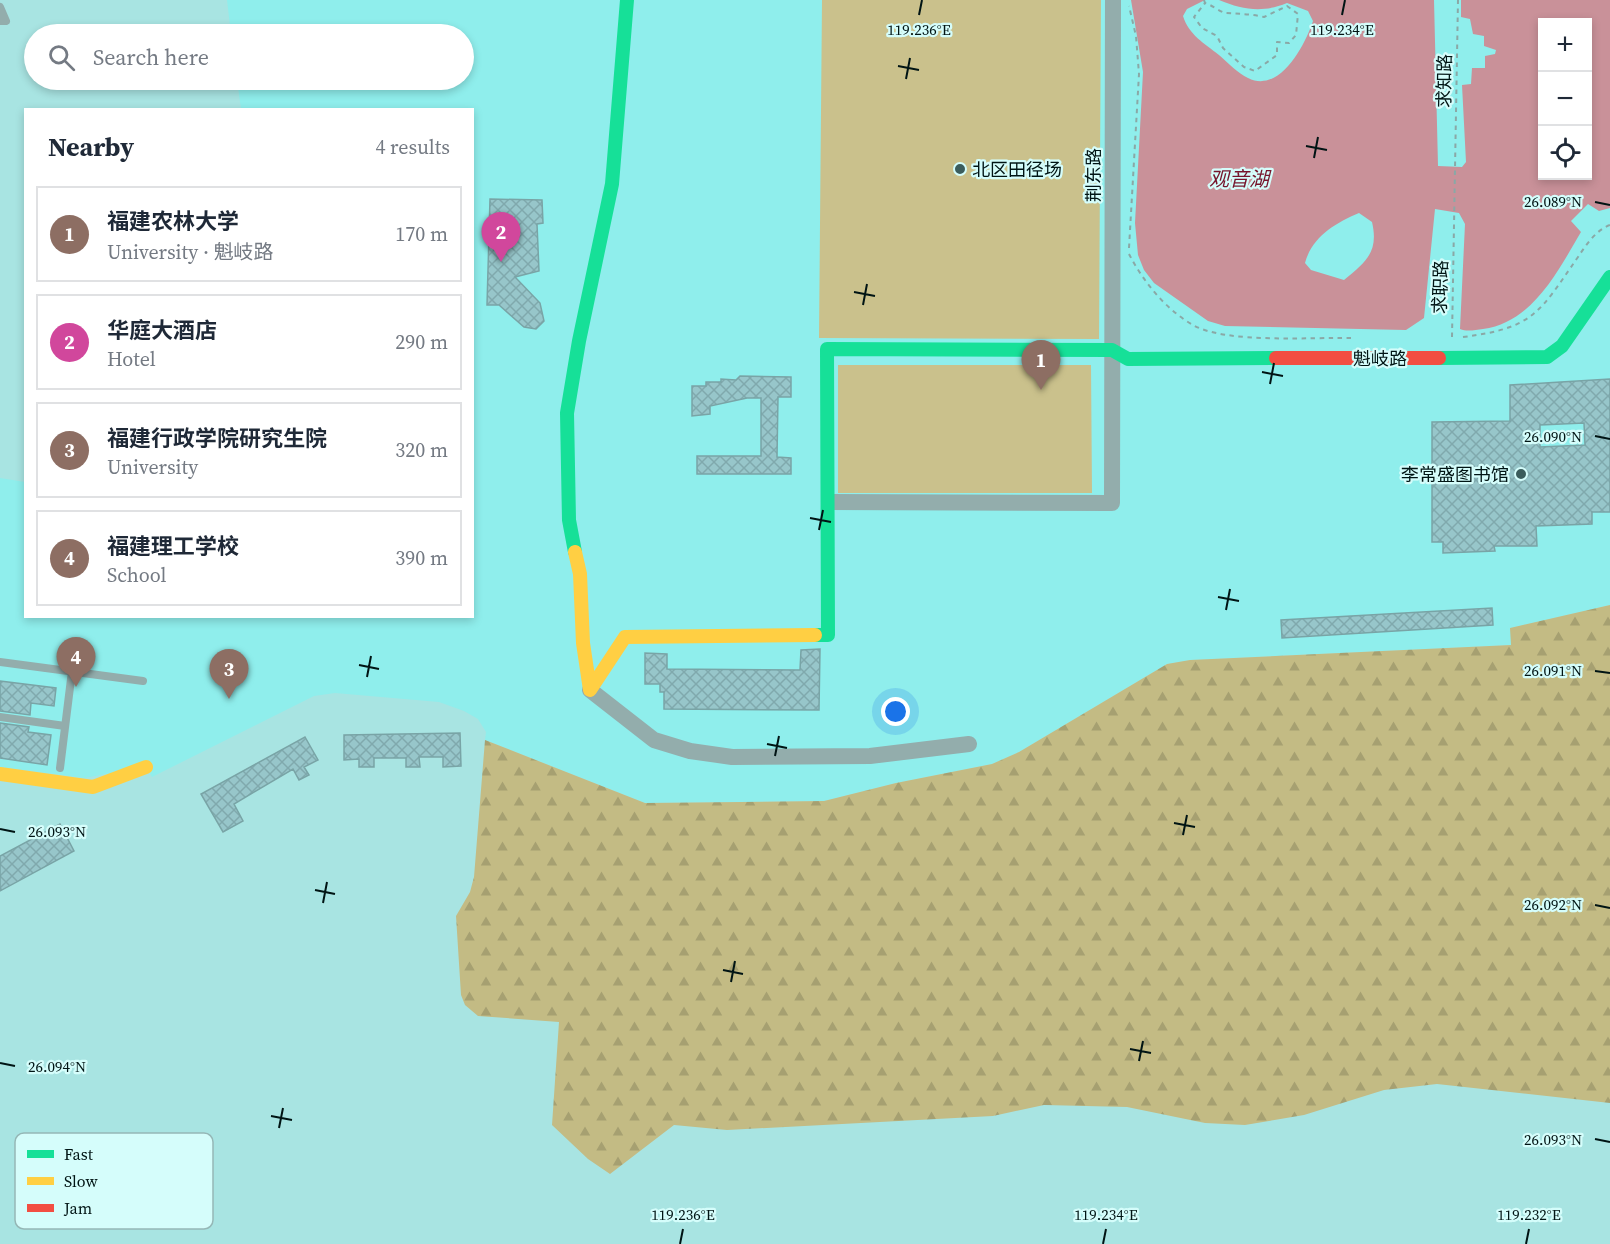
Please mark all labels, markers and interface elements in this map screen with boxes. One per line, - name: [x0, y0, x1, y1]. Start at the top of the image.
- map controls: [1538, 18, 1592, 180]
- button: +: [1538, 18, 1592, 72]
- text: 119.236°E: [887, 19, 951, 40]
- text: 119.234°E: [1310, 19, 1374, 40]
- search box: [24, 24, 474, 90]
- icon: search: [45, 41, 78, 74]
- text: Search here: [93, 42, 209, 72]
- street label: 求知路: [1431, 54, 1457, 108]
- button: −: [1538, 72, 1592, 126]
- button: locate: [1538, 126, 1592, 180]
- text: Nearby: [48, 129, 134, 165]
- text: 4 results: [375, 133, 450, 161]
- street label: 荆东路: [1081, 148, 1106, 202]
- place label: 北区田径场: [972, 157, 1062, 182]
- marker: 北区田径场: [953, 162, 967, 176]
- water label: 观音湖: [1209, 165, 1272, 193]
- text: 26.089°N: [1524, 191, 1582, 212]
- text: 福建农林大学: [107, 206, 239, 236]
- pin: 2: [482, 212, 520, 262]
- text: 1: [64, 220, 75, 248]
- text: 170 m: [395, 220, 448, 248]
- text: University · 魁岐路: [107, 238, 274, 266]
- street label: 求职路: [1427, 260, 1453, 314]
- text: 华庭大酒店: [107, 315, 217, 345]
- text: 2: [64, 328, 75, 356]
- text: 290 m: [395, 328, 448, 356]
- pin: 1: [1022, 340, 1060, 390]
- text: Hotel: [107, 345, 156, 373]
- street label: 魁岐路: [1353, 346, 1407, 371]
- text: 福建行政学院研究生院: [107, 423, 327, 453]
- text: 26.090°N: [1524, 426, 1582, 447]
- text: 3: [64, 436, 75, 464]
- text: 320 m: [395, 436, 448, 464]
- text: University: [107, 453, 198, 481]
- place label: 李常盛图书馆: [1401, 462, 1509, 487]
- marker: 李常盛图书馆: [1514, 467, 1528, 481]
- text: 福建理工学校: [107, 531, 239, 561]
- text: 4: [64, 544, 75, 572]
- text: 390 m: [395, 544, 448, 572]
- text: School: [107, 561, 167, 589]
- pin: 4: [56, 638, 96, 687]
- pin: 3: [210, 650, 248, 699]
- text: 26.091°N: [1524, 660, 1582, 681]
- your location: [881, 697, 910, 726]
- text: 26.093°N: [28, 821, 86, 842]
- text: 26.092°N: [1524, 894, 1582, 915]
- text: 26.094°N: [28, 1056, 86, 1077]
- text: 26.093°N: [1524, 1129, 1582, 1150]
- legend: [15, 1133, 213, 1229]
- text: Fast: [64, 1143, 94, 1165]
- text: Slow: [64, 1170, 99, 1192]
- text: Jam: [63, 1197, 92, 1219]
- text: 119.236°E: [651, 1204, 715, 1225]
- text: 119.234°E: [1074, 1204, 1138, 1225]
- text: 119.232°E: [1497, 1204, 1561, 1225]

